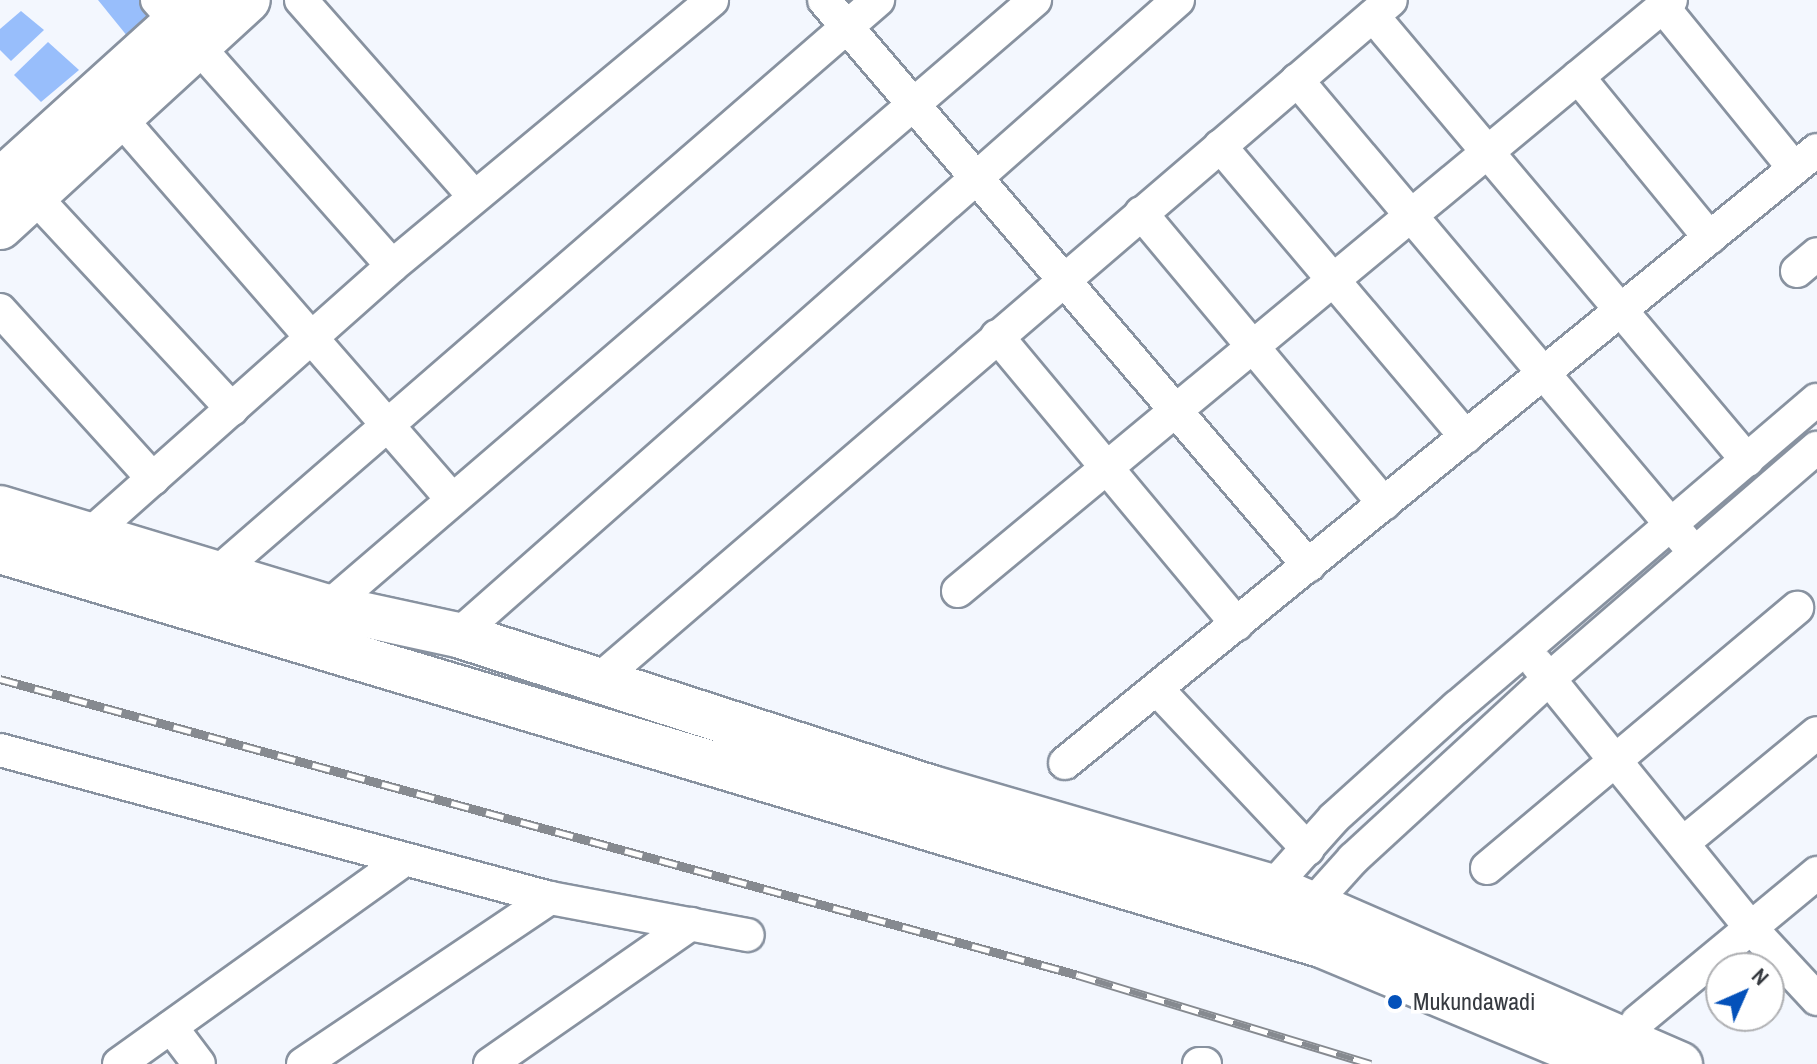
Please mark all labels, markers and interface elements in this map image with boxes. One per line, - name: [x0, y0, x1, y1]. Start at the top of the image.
- north arrow: [1705, 952, 1785, 1032]
- text: N: [1745, 961, 1776, 992]
- place label: Mukundawadi: [1413, 988, 1536, 1016]
- marker: Mukundawadi: [1384, 991, 1406, 1013]

